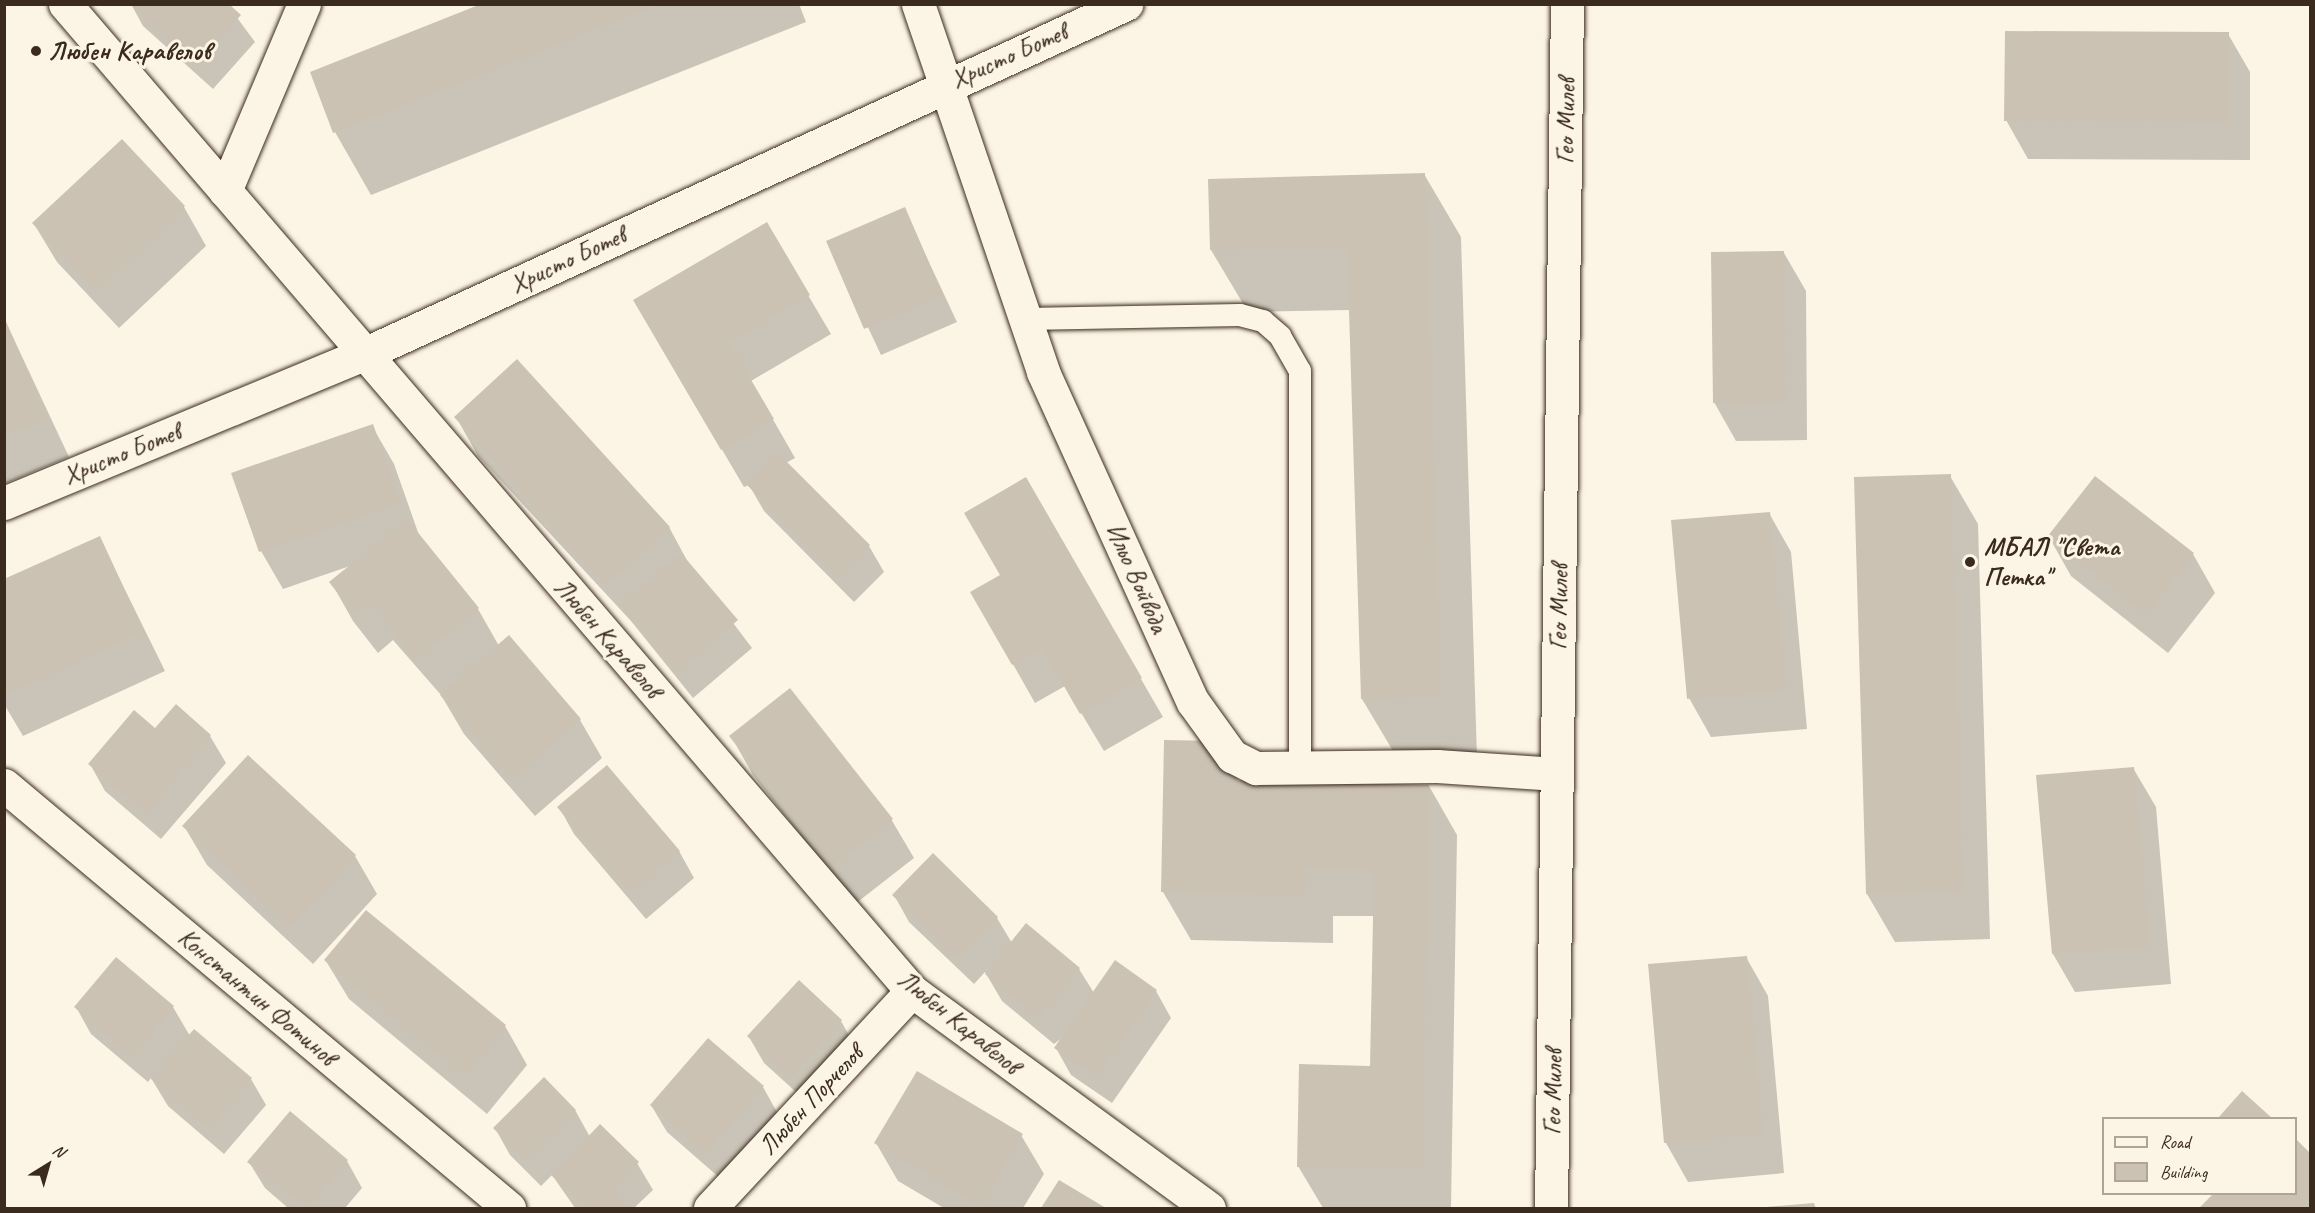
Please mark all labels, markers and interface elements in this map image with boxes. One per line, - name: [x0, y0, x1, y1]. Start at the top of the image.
- street label: Христо Ботев: [946, 17, 1072, 95]
- place label: Любен Каравелов: [48, 35, 208, 67]
- marker: Любен Каравелов: [29, 44, 43, 58]
- street label: Гео Милев: [1550, 78, 1582, 164]
- street label: Христо Ботев: [505, 220, 631, 300]
- street label: Христо Ботев: [59, 416, 185, 492]
- street label: Ильо Войвода: [1099, 518, 1175, 638]
- place label: МБАЛ "Света Петка": [1984, 531, 2120, 592]
- marker: МБАЛ "Света Петка": [1961, 553, 1979, 571]
- street label: Гео Милев: [1543, 564, 1575, 650]
- street label: Любен Каравелов: [548, 572, 668, 704]
- street label: Константин Фотинов: [172, 922, 342, 1072]
- street label: Любен Каравелов: [892, 963, 1026, 1081]
- street label: Любен Порчелов: [752, 1038, 870, 1162]
- street label: Гео Милев: [1537, 1049, 1569, 1135]
- legend: [2102, 1117, 2297, 1195]
- text: Road: [2160, 1131, 2190, 1153]
- north arrow: [18, 1135, 78, 1195]
- text: N: [49, 1140, 69, 1162]
- text: Building: [2160, 1161, 2207, 1183]

